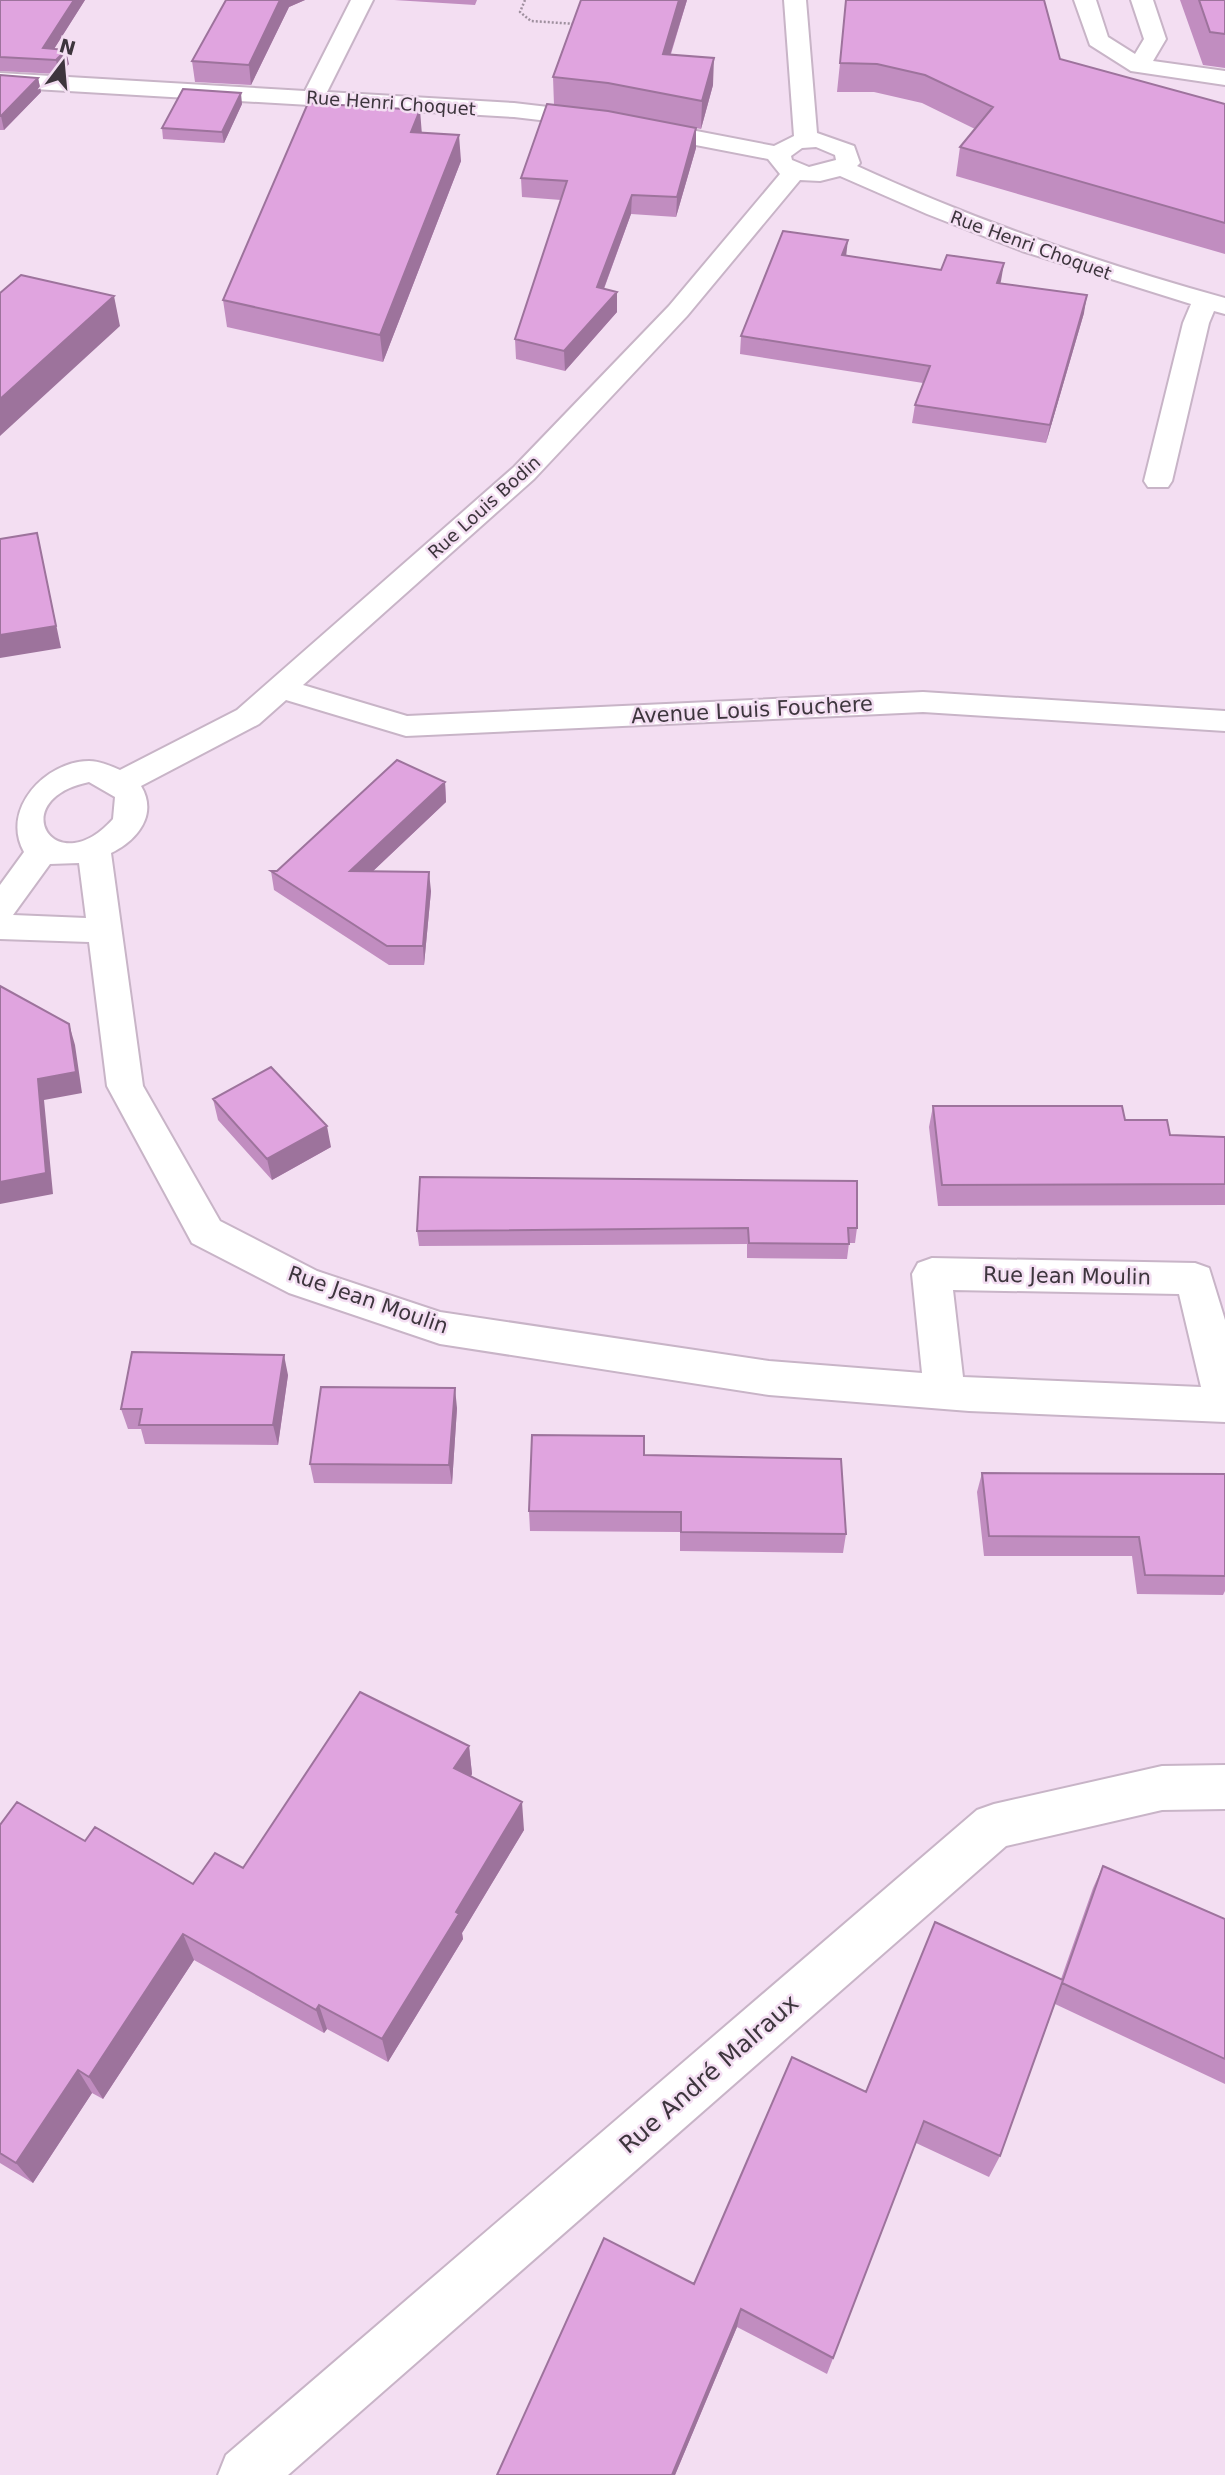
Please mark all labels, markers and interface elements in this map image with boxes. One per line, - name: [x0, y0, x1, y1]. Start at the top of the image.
- north arrow: [28, 28, 98, 98]
- text: N: [57, 34, 78, 59]
- street label: Rue Henri Choquet: [305, 87, 477, 119]
- street label: Rue Henri Choquet: [948, 206, 1114, 284]
- street label: Rue Louis Bodin: [424, 451, 544, 563]
- street label: Avenue Louis Fouchere: [631, 692, 873, 728]
- street label: Rue Jean Moulin: [285, 1261, 451, 1339]
- street label: Rue Jean Moulin: [983, 1263, 1151, 1289]
- street label: Rue André Malraux: [614, 1989, 804, 2159]

